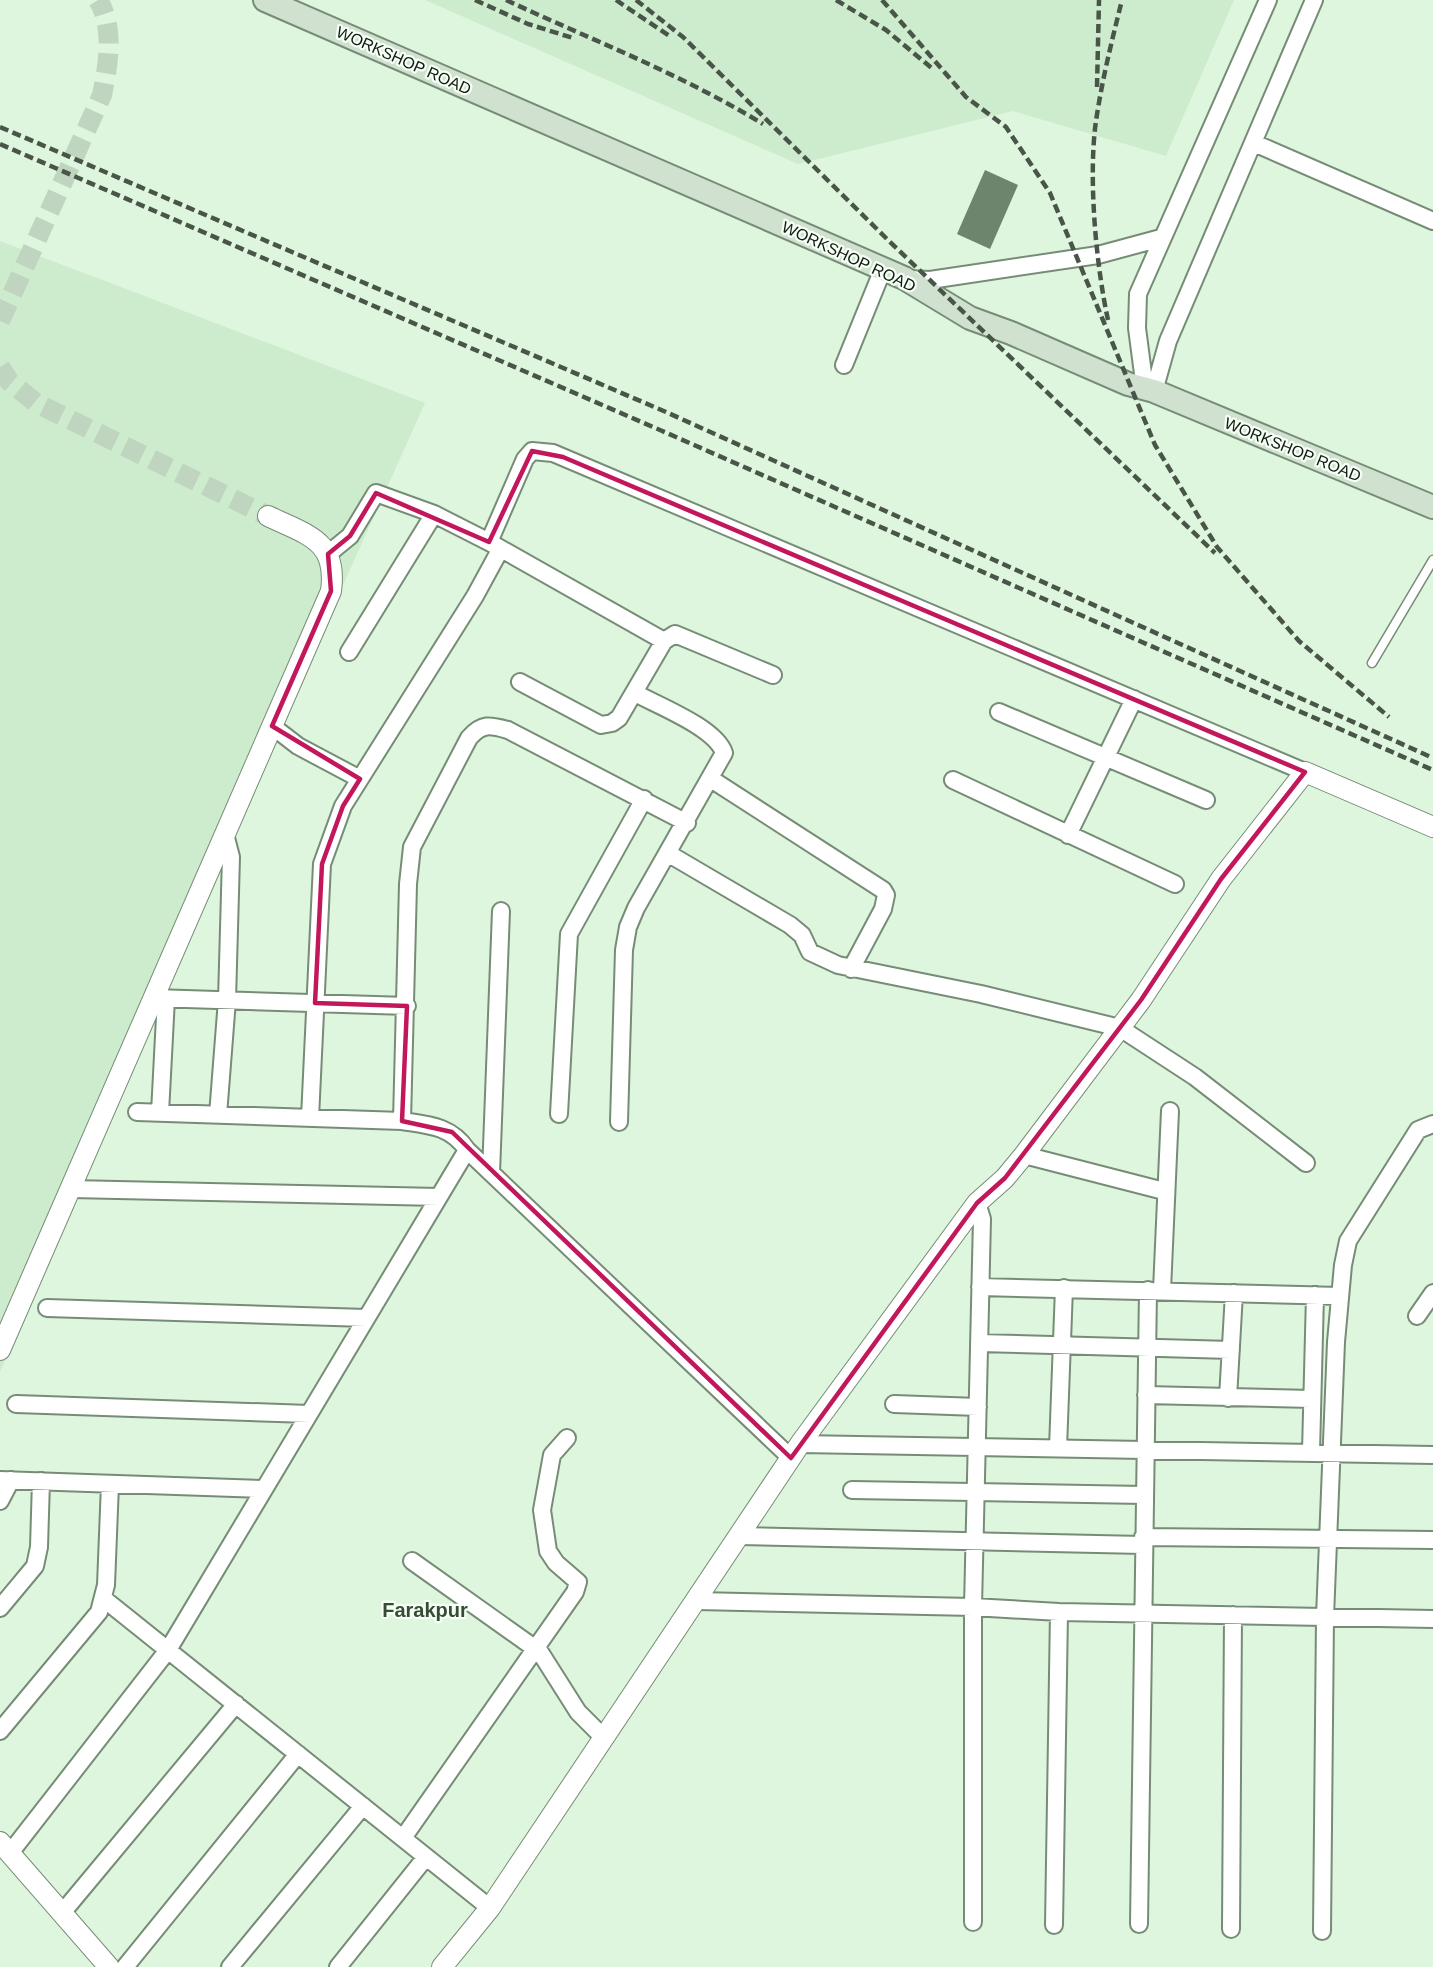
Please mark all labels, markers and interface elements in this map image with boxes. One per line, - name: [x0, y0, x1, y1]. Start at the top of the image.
- street label: WORKSHOP ROAD: [334, 23, 474, 98]
- street label: WORKSHOP ROAD: [779, 218, 918, 295]
- street label: WORKSHOP ROAD: [1222, 414, 1363, 485]
- district label: Farakpur: [382, 1599, 468, 1621]

